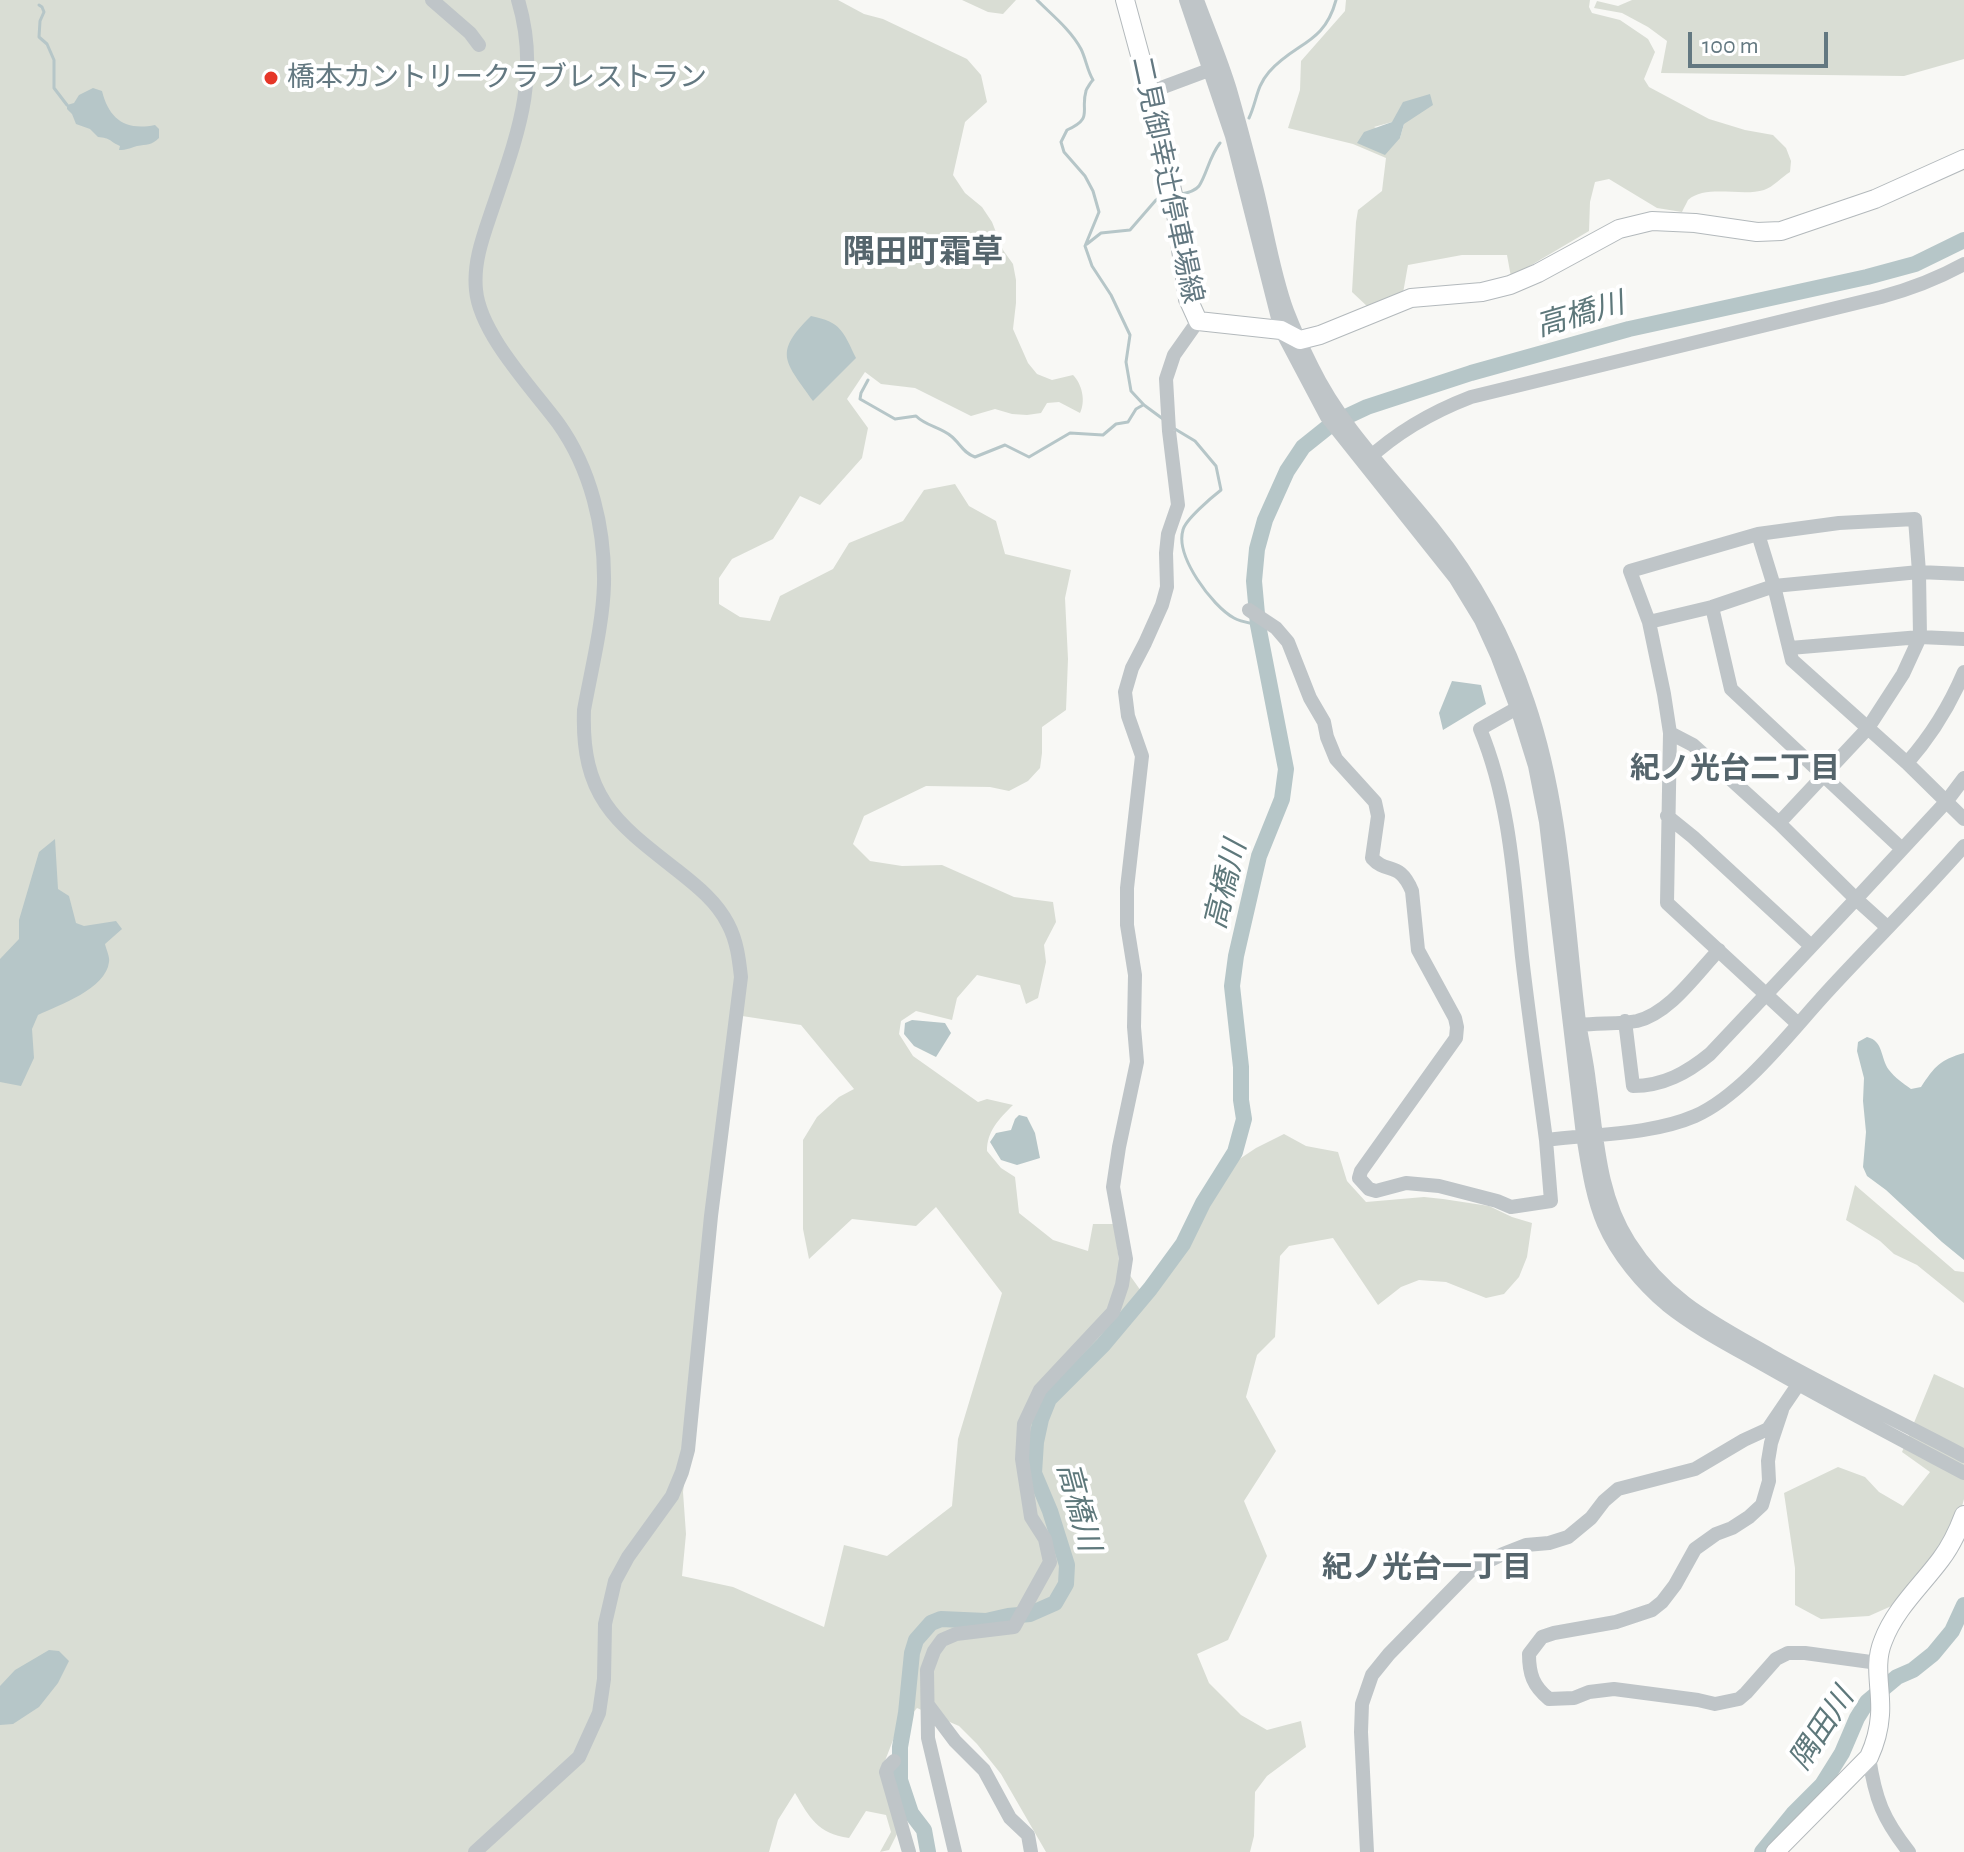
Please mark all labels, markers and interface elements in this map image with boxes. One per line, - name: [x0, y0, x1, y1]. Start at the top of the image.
- scale bar: [1692, 16, 1832, 66]
- text: 100 m: [1702, 34, 1759, 58]
- street label: 二見御幸辻停車場線: [1124, 53, 1210, 307]
- place label: 橋本カントリークラブレストラン: [287, 61, 707, 95]
- marker: 橋本カントリークラブレストラン: [262, 69, 280, 87]
- district label: 隅田町霜草: [843, 233, 1003, 271]
- water label: 高橋川: [1532, 285, 1628, 345]
- district label: 紀ノ光台二丁目: [1630, 751, 1840, 787]
- water label: 高橋川: [1198, 837, 1254, 933]
- water label: 高橋川: [1049, 1459, 1107, 1555]
- district label: 紀ノ光台一丁目: [1322, 1550, 1532, 1586]
- water label: 隅田川: [1782, 1681, 1862, 1777]

